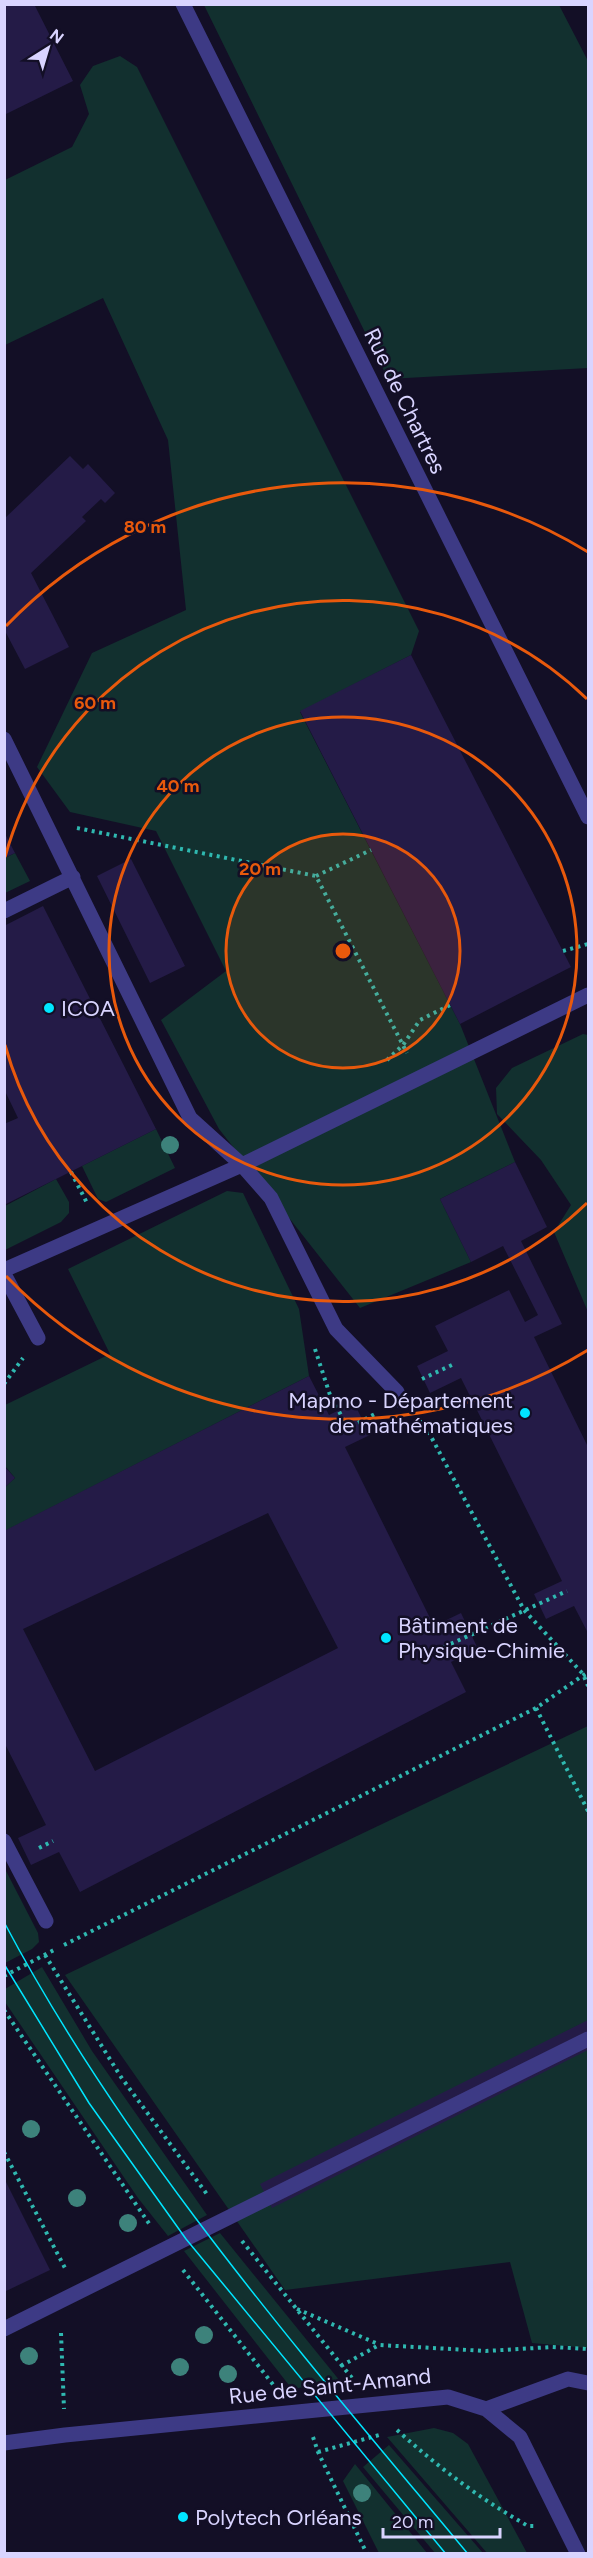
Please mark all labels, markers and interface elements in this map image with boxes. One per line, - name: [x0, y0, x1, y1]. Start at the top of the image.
- north arrow: [18, 18, 78, 78]
- text: N: [46, 25, 67, 48]
- street label: Rue de Chartres: [358, 324, 452, 478]
- text: 80 m: [124, 516, 166, 538]
- text: 60 m: [74, 692, 116, 714]
- text: 40 m: [156, 775, 200, 797]
- text: 20 m: [239, 858, 281, 880]
- centre of rings: [333, 941, 353, 961]
- place label: ICOA: [61, 995, 115, 1022]
- marker: ICOA: [42, 1001, 56, 1015]
- place label: Mapmo - Département de mathématiques: [288, 1387, 513, 1439]
- marker: Mapmo - Département de mathématiques: [518, 1406, 532, 1420]
- place label: Bâtiment de Physique-Chimie: [398, 1612, 565, 1664]
- marker: Bâtiment de Physique-Chimie: [379, 1631, 393, 1645]
- street label: Rue de Saint-Amand: [227, 2362, 433, 2410]
- scale bar: [383, 2501, 500, 2539]
- place label: Polytech Orléans: [195, 2504, 362, 2531]
- marker: Polytech Orléans: [176, 2510, 190, 2524]
- text: 20 m: [392, 2511, 433, 2533]

